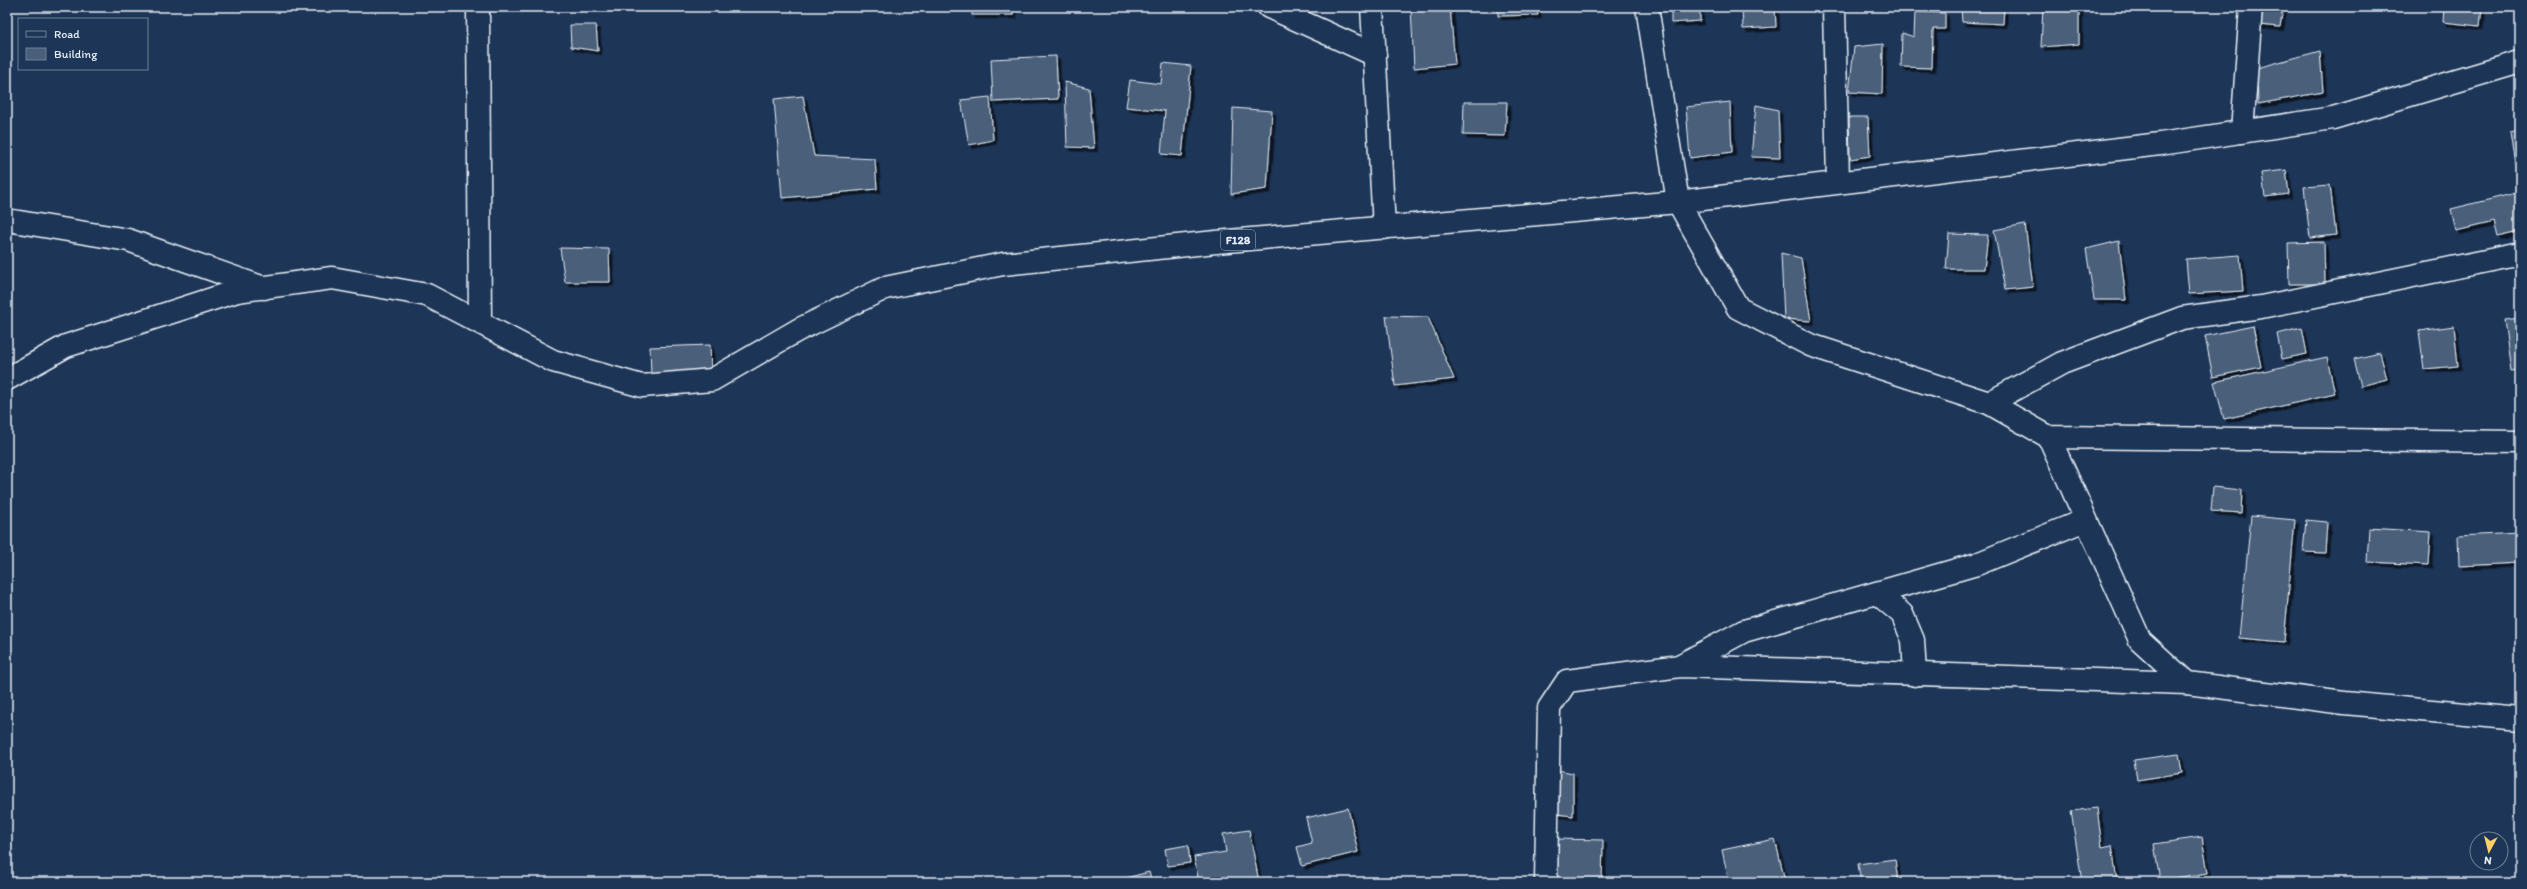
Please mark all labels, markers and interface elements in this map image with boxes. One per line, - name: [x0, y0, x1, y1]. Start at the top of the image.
- legend: [18, 18, 148, 70]
- text: Road: [54, 27, 80, 41]
- text: Building: [54, 47, 98, 61]
- road number: F128: [1221, 230, 1255, 250]
- north arrow: [2469, 831, 2509, 871]
- text: N: [2483, 854, 2492, 867]

